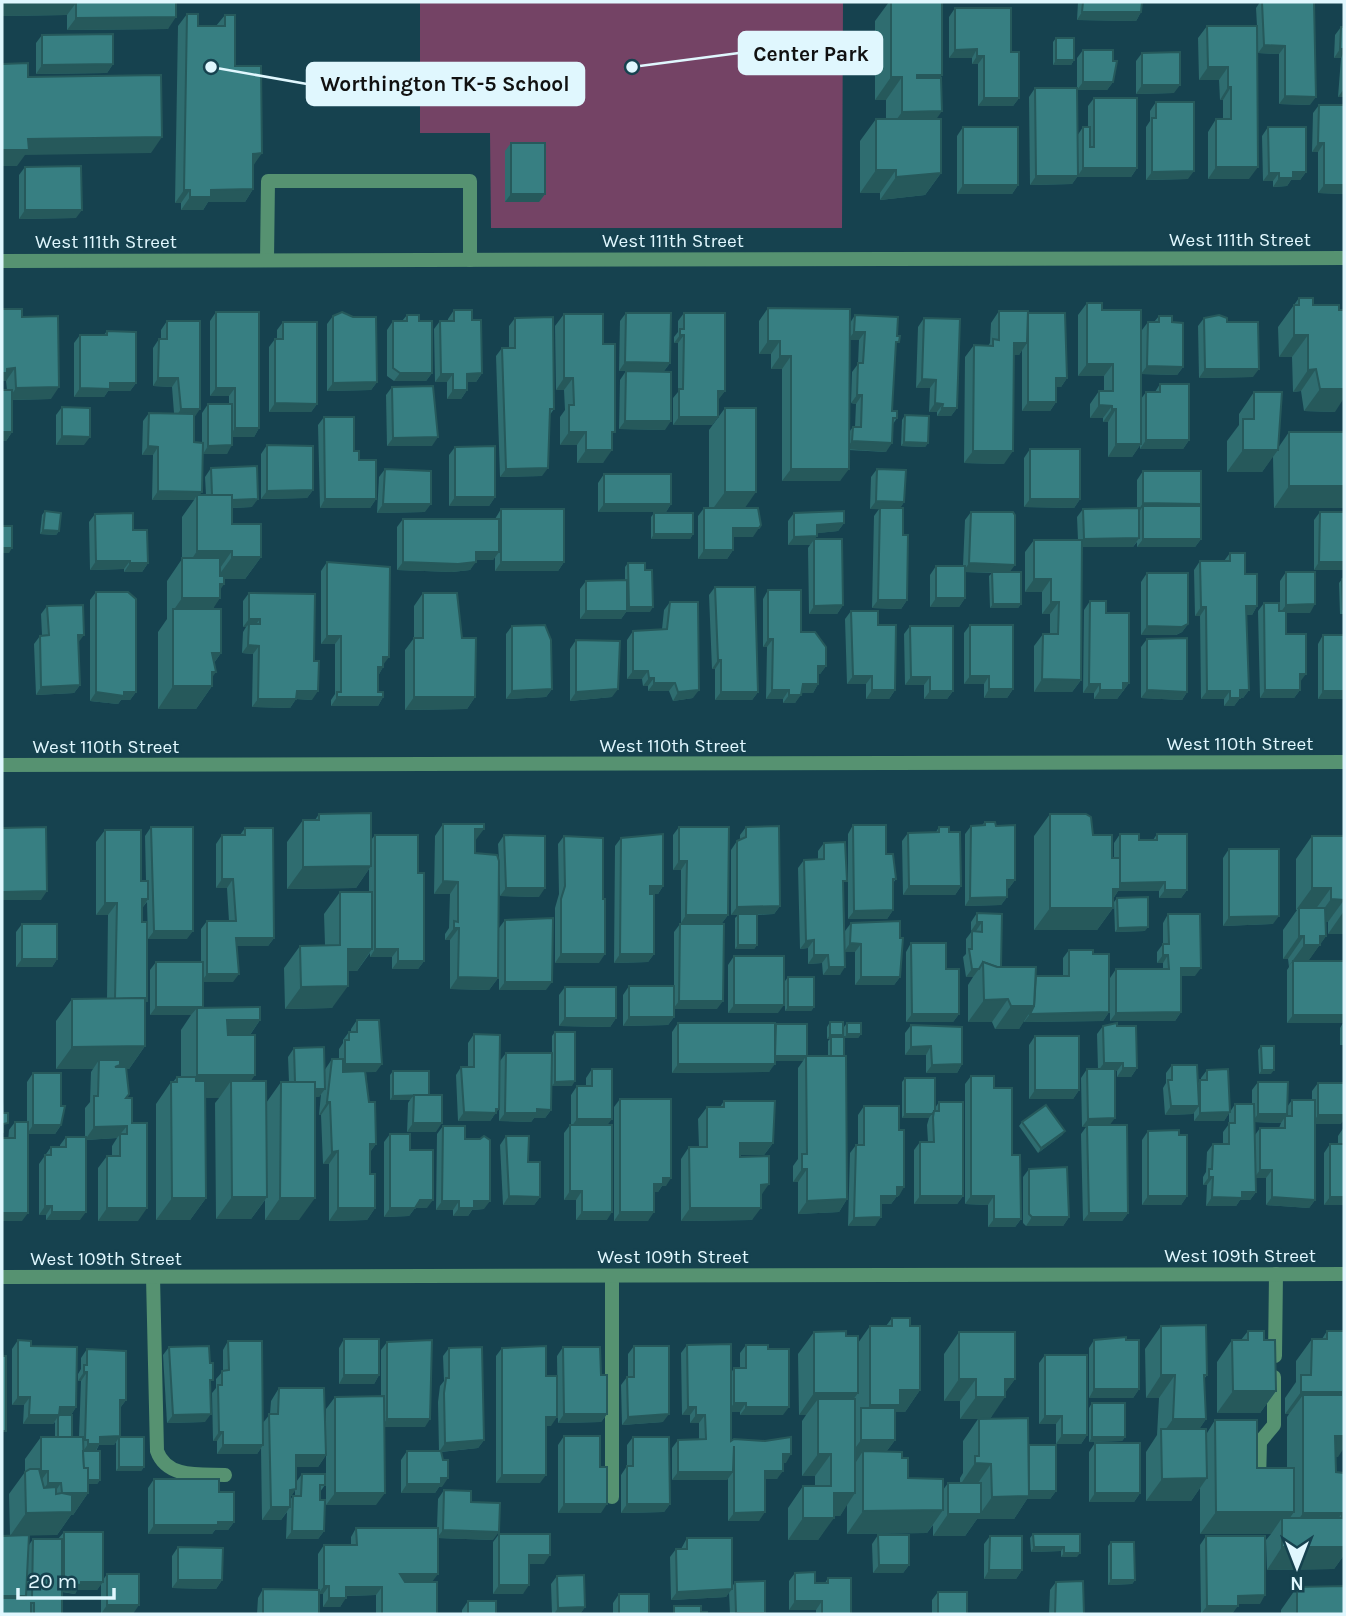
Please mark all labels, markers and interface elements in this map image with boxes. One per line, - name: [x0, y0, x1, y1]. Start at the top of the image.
- callout: Center Park: [739, 32, 882, 74]
- text: Center Park: [753, 42, 869, 66]
- callout: Worthington TK-5 School: [307, 63, 584, 105]
- text: Worthington TK-5 School: [320, 72, 570, 96]
- street label: West 111th Street: [1169, 229, 1311, 251]
- street label: West 111th Street: [602, 230, 744, 252]
- street label: West 111th Street: [35, 231, 177, 253]
- street label: West 110th Street: [1167, 733, 1313, 755]
- street label: West 110th Street: [600, 735, 746, 757]
- street label: West 110th Street: [33, 736, 179, 758]
- street label: West 109th Street: [1164, 1245, 1316, 1267]
- street label: West 109th Street: [597, 1246, 749, 1268]
- street label: West 109th Street: [30, 1248, 182, 1270]
- north arrow: [1262, 1532, 1332, 1602]
- scale bar: [18, 1556, 114, 1600]
- text: 20 m: [28, 1569, 77, 1593]
- text: N: [1290, 1572, 1304, 1594]

